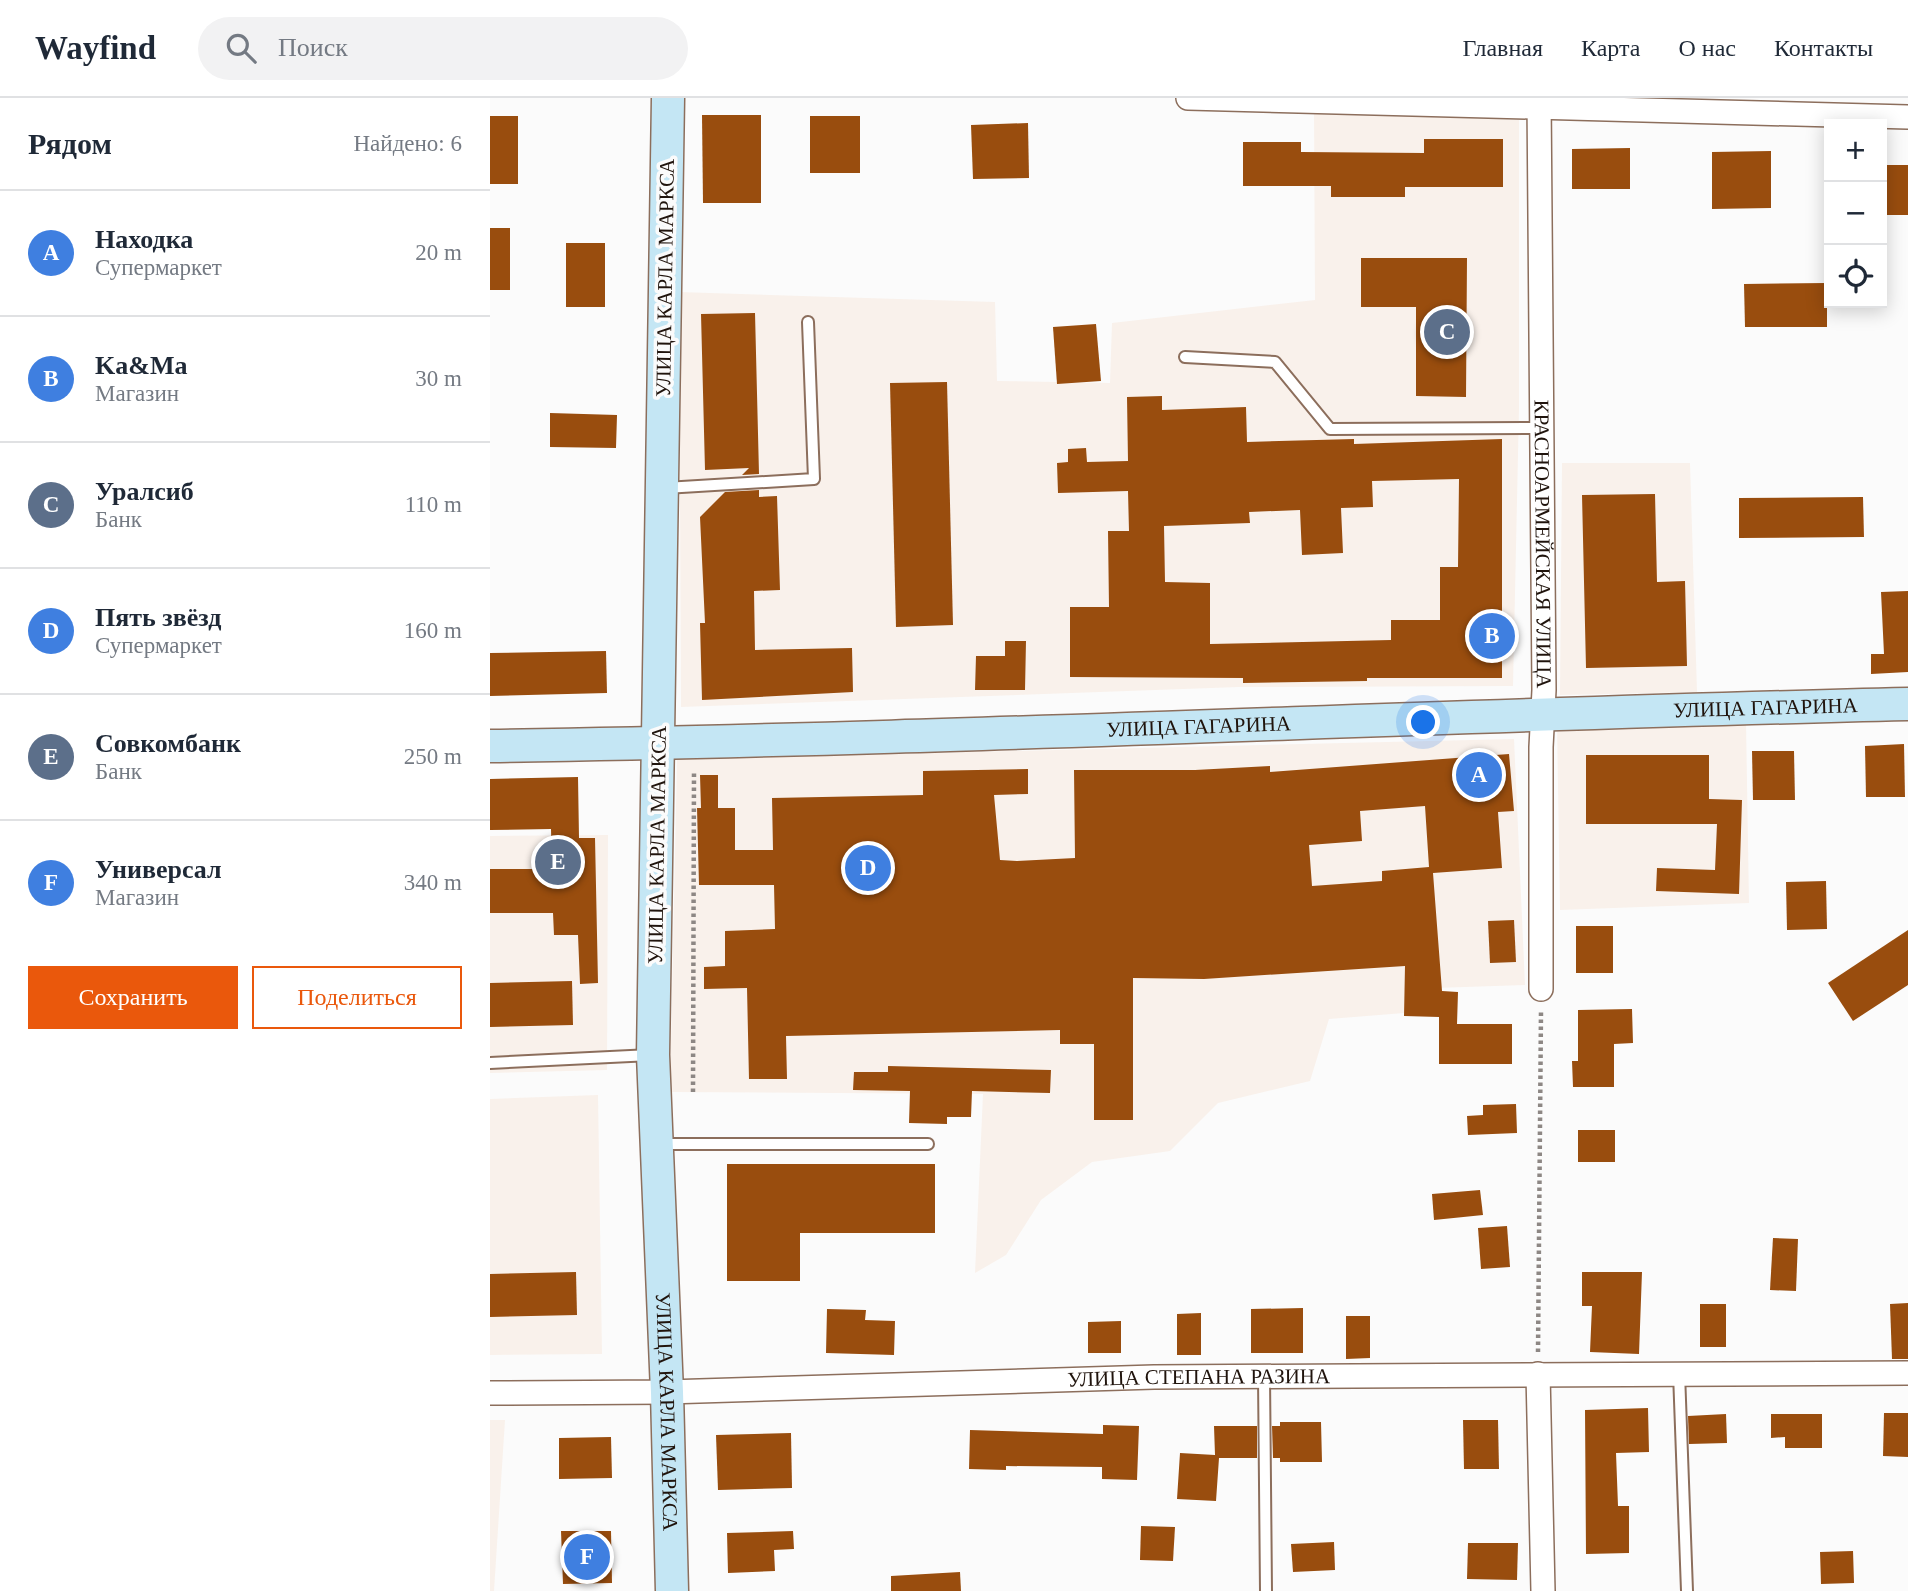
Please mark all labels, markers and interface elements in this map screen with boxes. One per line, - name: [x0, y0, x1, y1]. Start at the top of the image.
- search box: [198, 17, 688, 80]
- icon: search: [222, 29, 260, 67]
- text: Wayfind: [35, 30, 156, 66]
- text: Поиск: [278, 33, 348, 62]
- text: Главная: [1462, 35, 1543, 61]
- text: Карта: [1581, 35, 1640, 61]
- text: О нас: [1678, 35, 1736, 61]
- text: Контакты: [1774, 35, 1873, 61]
- map controls: [1824, 119, 1887, 308]
- button: +: [1824, 119, 1887, 182]
- text: Рядом: [28, 127, 112, 160]
- text: Найдено: 6: [354, 131, 462, 156]
- street label: УЛИЦА КАРЛА МАРКСА: [651, 158, 679, 397]
- button: −: [1824, 182, 1887, 245]
- text: Находка: [95, 225, 193, 254]
- text: A: [43, 240, 59, 265]
- text: 20 m: [415, 240, 462, 265]
- button: locate: [1824, 245, 1887, 308]
- text: Супермаркет: [95, 255, 222, 280]
- pin: C: [1424, 306, 1470, 358]
- text: Ka&Ma: [95, 351, 187, 380]
- text: B: [43, 366, 59, 391]
- text: 30 m: [415, 366, 462, 391]
- text: Магазин: [95, 381, 179, 406]
- street label: КРАСНОАРМЕЙСКАЯ УЛИЦА: [1530, 400, 1556, 689]
- text: Уралсиб: [95, 477, 194, 506]
- text: C: [43, 492, 59, 517]
- text: 110 m: [405, 492, 462, 517]
- text: Банк: [95, 507, 142, 532]
- text: Пять звёзд: [95, 603, 221, 632]
- pin: B: [1469, 610, 1515, 662]
- text: D: [43, 618, 59, 643]
- text: 160 m: [404, 618, 462, 643]
- text: Супермаркет: [95, 633, 222, 658]
- street label: УЛИЦА ГАГАРИНА: [1673, 693, 1859, 722]
- your location: [1406, 705, 1440, 739]
- street label: УЛИЦА ГАГАРИНА: [1106, 711, 1292, 742]
- street label: УЛИЦА КАРЛА МАРКСА: [643, 725, 671, 964]
- text: Совкомбанк: [95, 729, 241, 758]
- text: E: [43, 744, 59, 769]
- text: 250 m: [404, 744, 462, 769]
- pin: A: [1456, 749, 1502, 801]
- text: Банк: [95, 759, 142, 784]
- pin: E: [535, 836, 581, 888]
- pin: D: [845, 842, 891, 894]
- text: Универсал: [95, 855, 222, 884]
- text: F: [44, 870, 58, 895]
- text: 340 m: [404, 870, 462, 895]
- text: Магазин: [95, 885, 179, 910]
- button: Сохранить: [28, 966, 238, 1029]
- button: Поделиться: [252, 966, 462, 1029]
- street label: УЛИЦА КАРЛА МАРКСА: [651, 1292, 683, 1532]
- street label: УЛИЦА СТЕПАНА РАЗИНА: [1067, 1364, 1331, 1392]
- pin: F: [564, 1531, 610, 1583]

